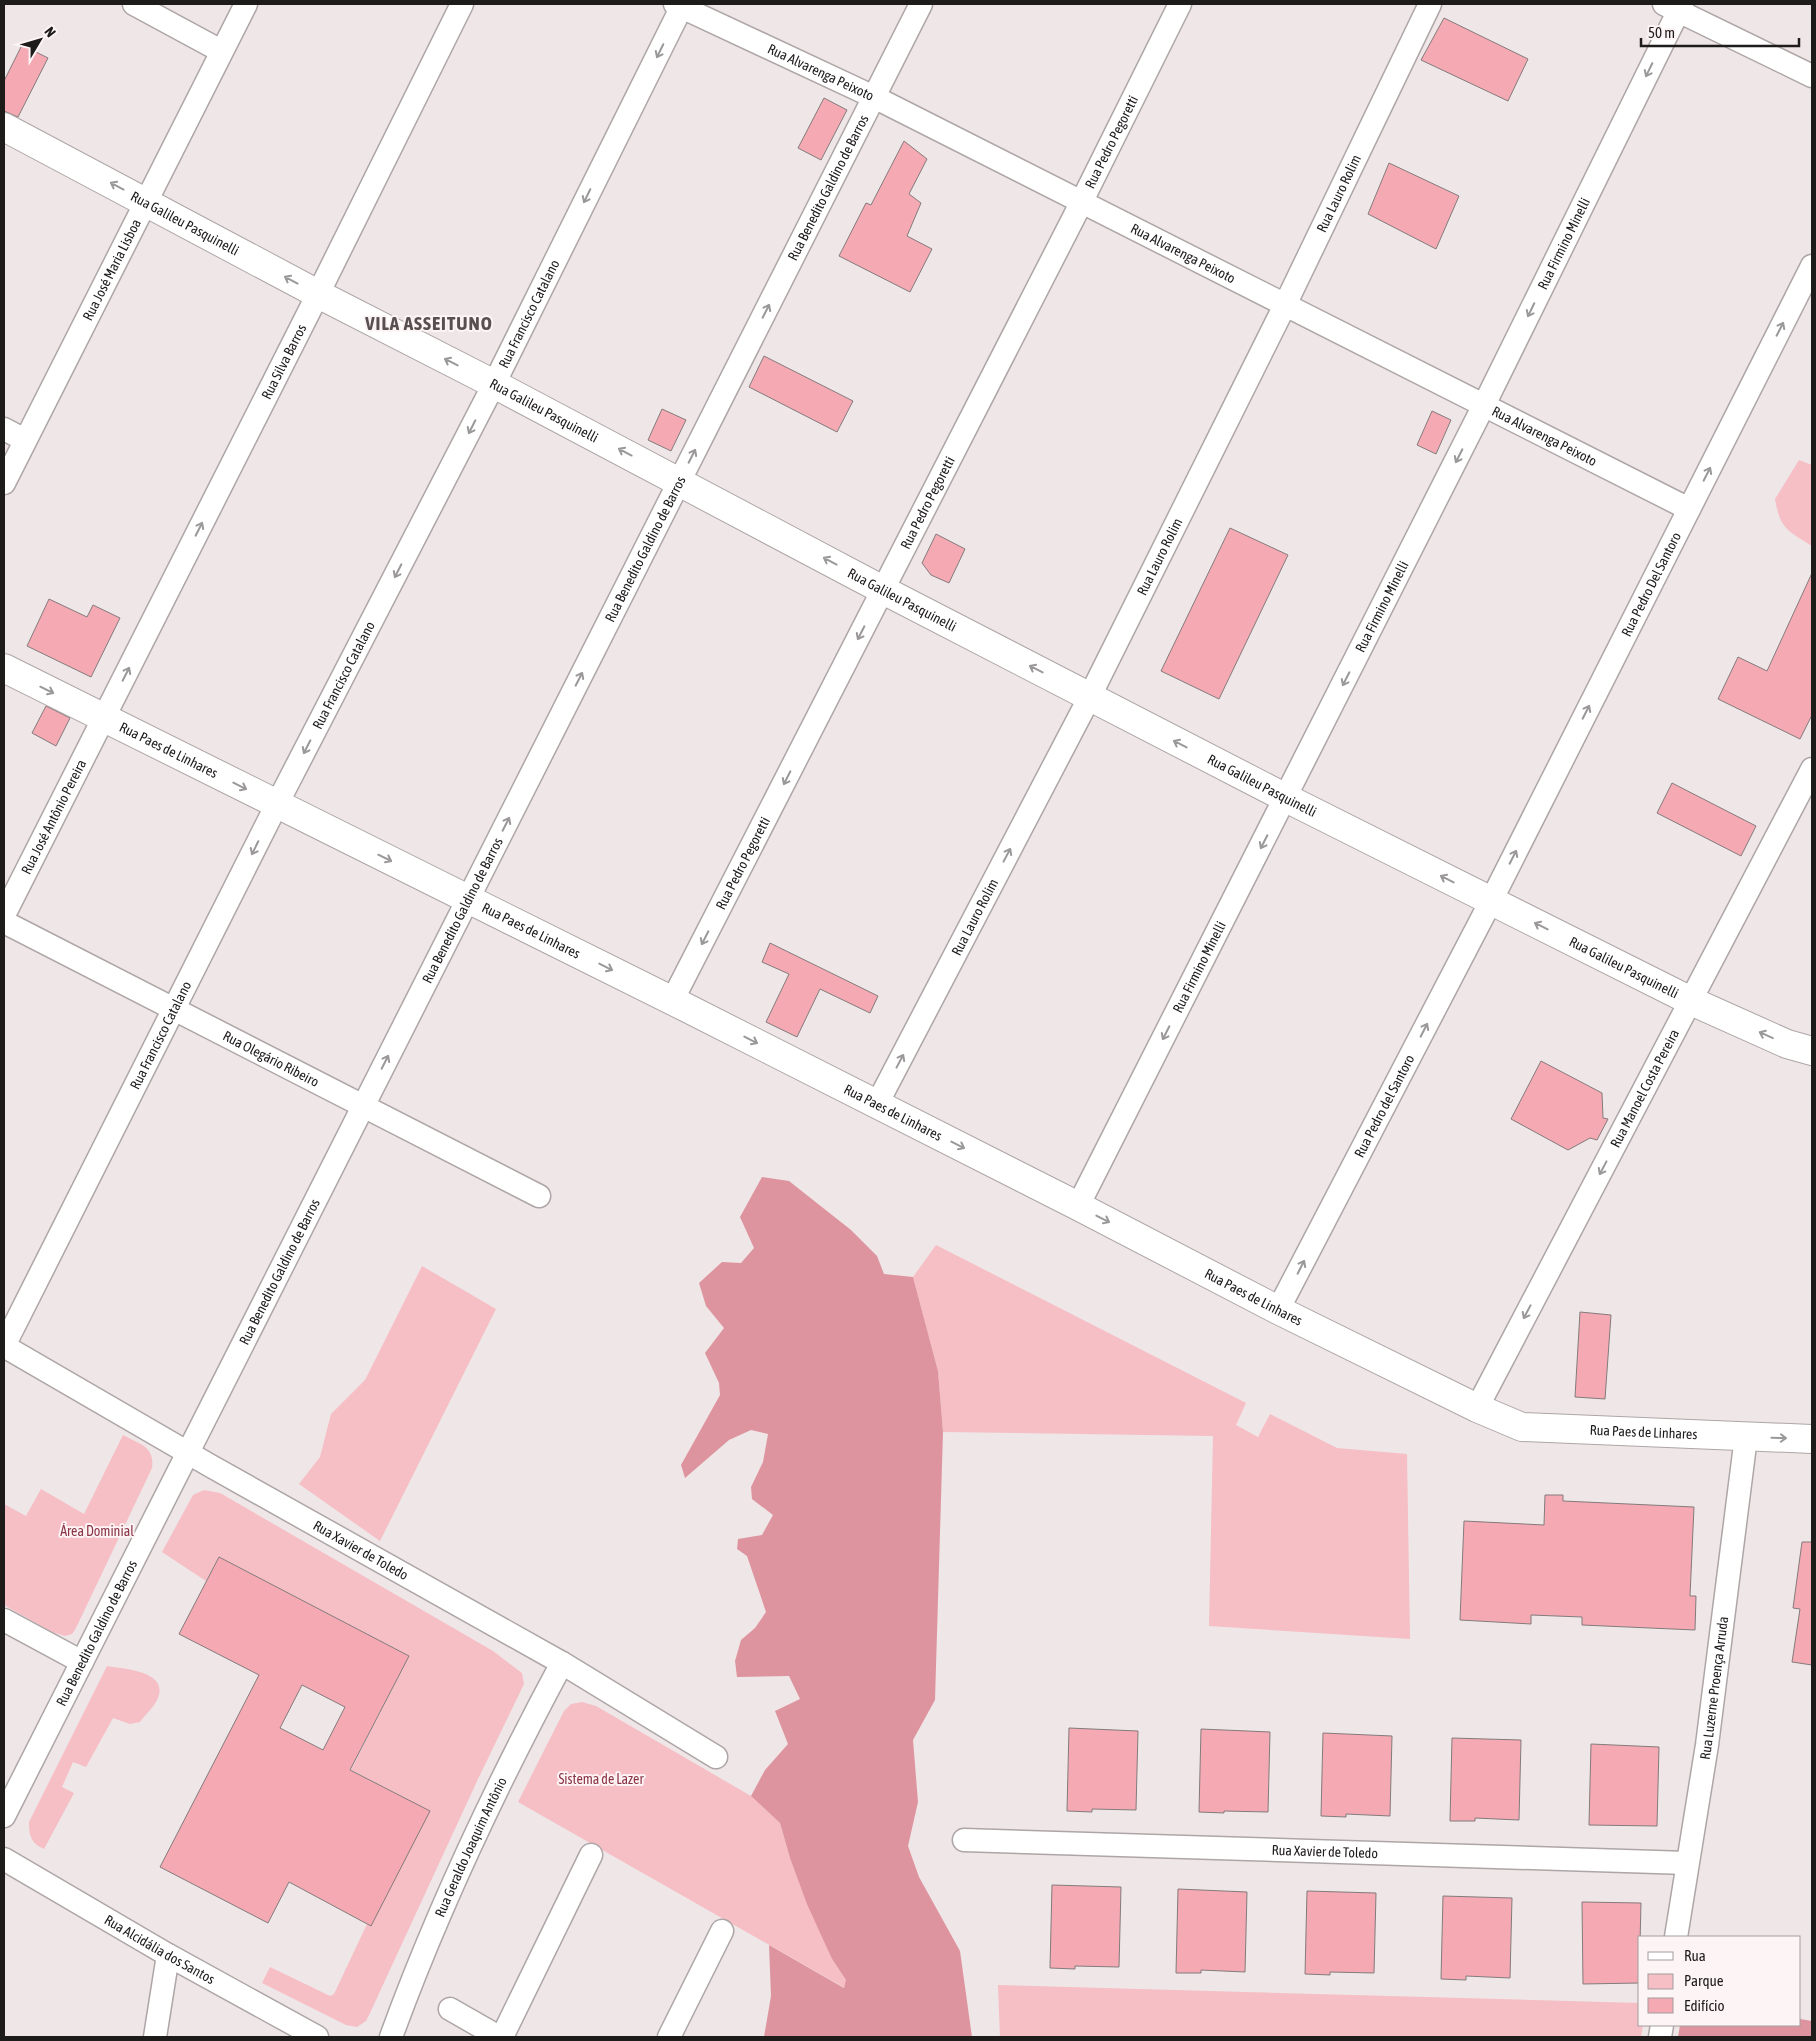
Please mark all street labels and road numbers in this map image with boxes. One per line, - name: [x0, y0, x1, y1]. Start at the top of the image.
- street label: Rua Alvarenga Peixoto: [765, 41, 876, 104]
- street label: Rua Pedro Pegoretti: [1082, 93, 1141, 191]
- street label: Rua Benedito Galdino de Barros: [785, 112, 872, 263]
- street label: Rua Lauro Rolim: [1313, 152, 1364, 235]
- street label: Rua Galileu Pasquinelli: [128, 188, 242, 259]
- street label: Rua Firmino Minelli: [1534, 195, 1593, 292]
- street label: Rua José Maria Lisboa: [79, 216, 144, 323]
- street label: Rua Alvarenga Peixoto: [1128, 220, 1238, 286]
- street label: Rua Francisco Catalano: [495, 257, 563, 371]
- street label: Rua Silva Barros: [258, 321, 309, 402]
- street label: Rua Galileu Pasquinelli: [487, 375, 601, 446]
- street label: Rua Alvarenga Peixoto: [1489, 403, 1600, 469]
- street label: Rua Pedro Pegoretti: [897, 454, 958, 552]
- street label: Rua Benedito Galdino de Barros: [602, 473, 689, 625]
- street label: Rua Lauro Rolim: [1134, 515, 1185, 598]
- street label: Rua Pedro Del Santoro: [1618, 529, 1684, 639]
- street label: Rua Firmino Minelli: [1352, 558, 1412, 655]
- street label: Rua Galileu Pasquinelli: [845, 565, 959, 635]
- street label: Rua Francisco Catalano: [309, 619, 378, 732]
- street label: Rua Paes de Linhares: [117, 719, 221, 781]
- street label: Rua Galileu Pasquinelli: [1205, 751, 1319, 820]
- street label: Rua José Antônio Pereira: [18, 757, 89, 877]
- street label: Rua Pedro Pegoretti: [712, 814, 773, 912]
- street label: Rua Benedito Galdino de Barros: [419, 835, 506, 986]
- street label: Rua Lauro Rolim: [948, 876, 1001, 958]
- street label: Rua Paes de Linhares: [480, 899, 583, 962]
- street label: Rua Firmino Minelli: [1169, 919, 1229, 1015]
- street label: Rua Galileu Pasquinelli: [1567, 933, 1681, 1001]
- street label: Rua Francisco Catalano: [127, 979, 194, 1092]
- street label: Rua Manoel Costa Pereira: [1607, 1027, 1682, 1150]
- street label: Rua Olegário Ribeiro: [220, 1028, 322, 1090]
- street label: Rua Pedro del Santoro: [1351, 1052, 1418, 1160]
- street label: Rua Paes de Linhares: [841, 1081, 945, 1144]
- street label: Rua Benedito Galdino de Barros: [236, 1196, 323, 1347]
- street label: Rua Paes de Linhares: [1202, 1265, 1305, 1329]
- street label: Rua Paes de Linhares: [1589, 1422, 1698, 1442]
- street label: Rua Xavier de Toledo: [310, 1517, 411, 1583]
- street label: Rua Benedito Galdino de Barros: [53, 1558, 140, 1709]
- street label: Rua Luzerne Proença Arruda: [1697, 1615, 1731, 1761]
- street label: Rua Geraldo Joaquim Antônio: [432, 1775, 510, 1919]
- street label: Rua Xavier de Toledo: [1271, 1842, 1378, 1861]
- street label: Rua Alcidália dos Santos: [102, 1912, 218, 1987]

